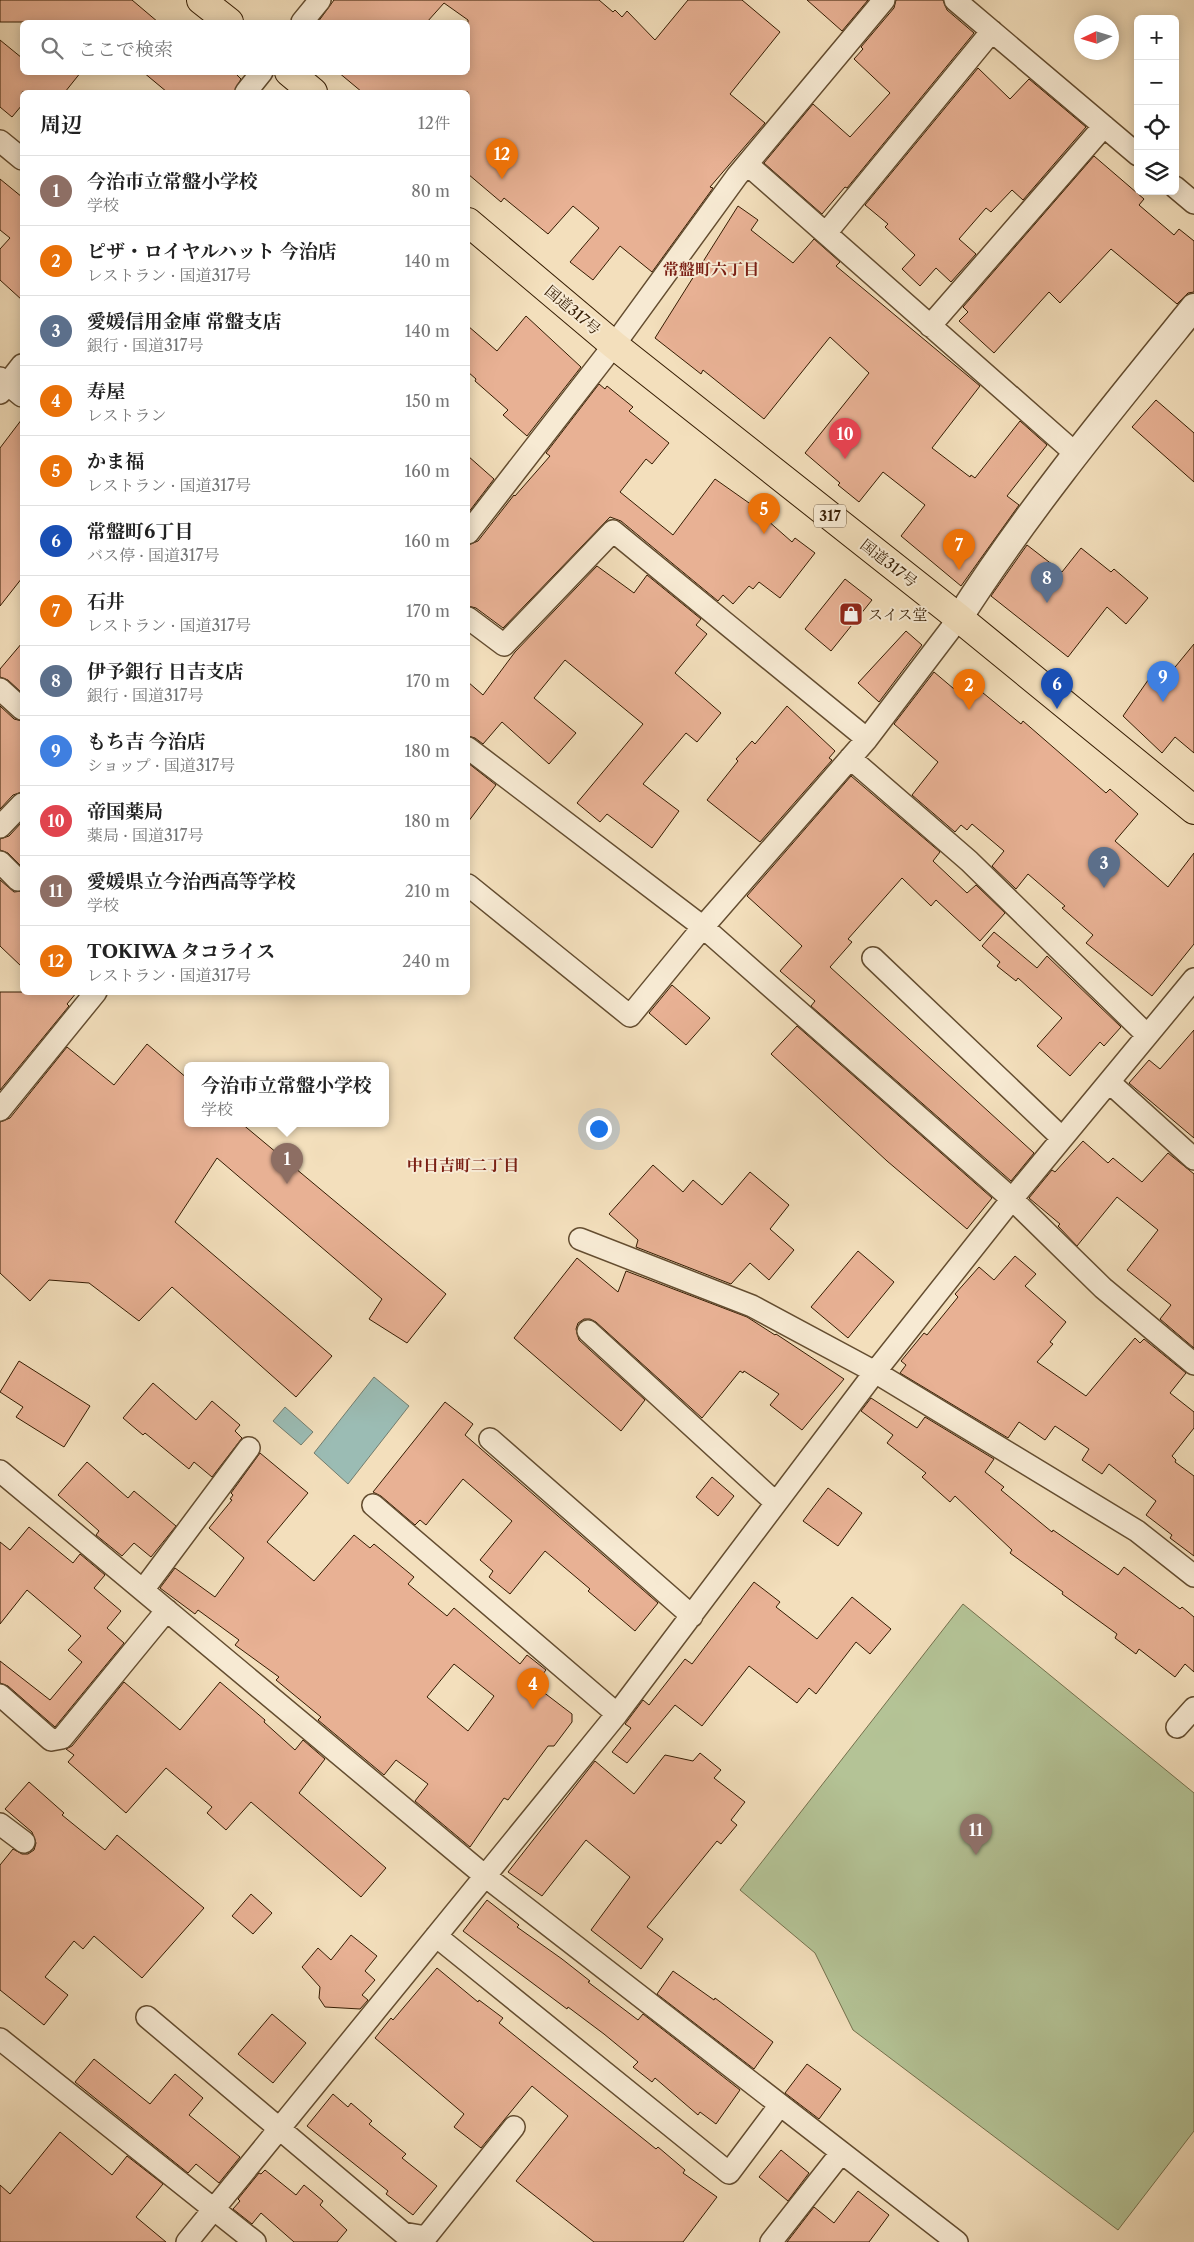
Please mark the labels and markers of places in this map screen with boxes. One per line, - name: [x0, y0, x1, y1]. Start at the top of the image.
- pin: 12: [486, 138, 518, 179]
- pin: 10: [829, 418, 861, 459]
- pin: 5: [748, 493, 780, 534]
- pin: 7: [943, 529, 975, 570]
- pin: 8: [1031, 562, 1063, 603]
- shop icon: スイス堂: [838, 601, 864, 627]
- place label: スイス堂: [868, 605, 928, 624]
- pin: 9: [1147, 661, 1179, 702]
- pin: 6: [1041, 668, 1073, 709]
- pin: 2: [953, 669, 985, 710]
- pin: 3: [1088, 847, 1120, 888]
- pin: 1: [271, 1143, 303, 1184]
- pin: 4: [517, 1668, 549, 1709]
- pin: 11: [960, 1814, 992, 1855]

